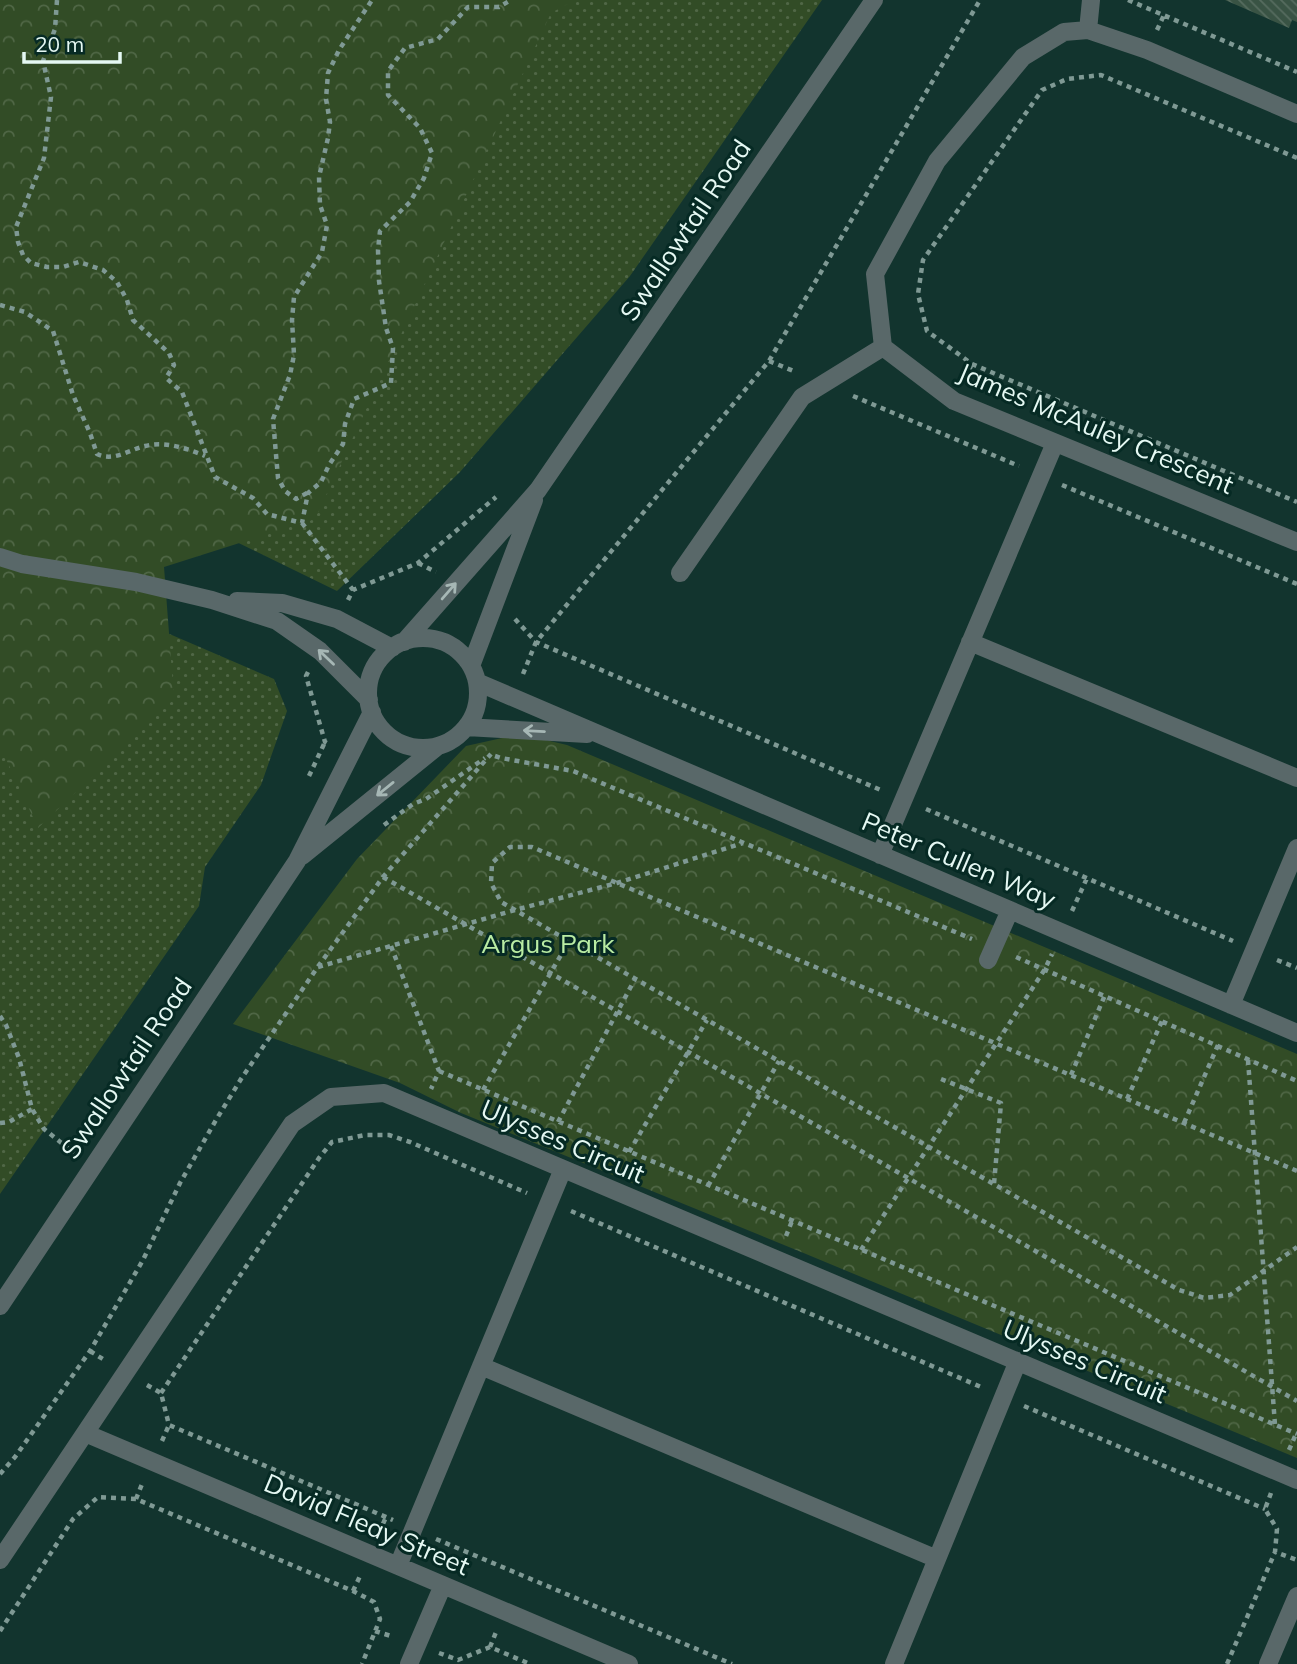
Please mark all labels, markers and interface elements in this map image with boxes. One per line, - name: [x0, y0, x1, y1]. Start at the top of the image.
- scale bar: [24, 21, 121, 65]
- text: 20 m: [35, 31, 84, 57]
- street label: Swallowtail Road: [612, 133, 758, 327]
- street label: James McAuley Crescent: [953, 355, 1239, 501]
- one-way arrow: [441, 582, 457, 600]
- one-way arrow: [318, 649, 335, 666]
- one-way arrow: [522, 725, 545, 738]
- one-way arrow: [377, 781, 395, 797]
- street label: Peter Cullen Way: [857, 804, 1061, 916]
- park label: Argus Park: [481, 927, 615, 960]
- street label: Swallowtail Road: [53, 971, 199, 1165]
- street label: Ulysses Circuit: [476, 1092, 650, 1190]
- street label: Ulysses Circuit: [998, 1312, 1172, 1410]
- street label: David Fleay Street: [259, 1466, 475, 1582]

